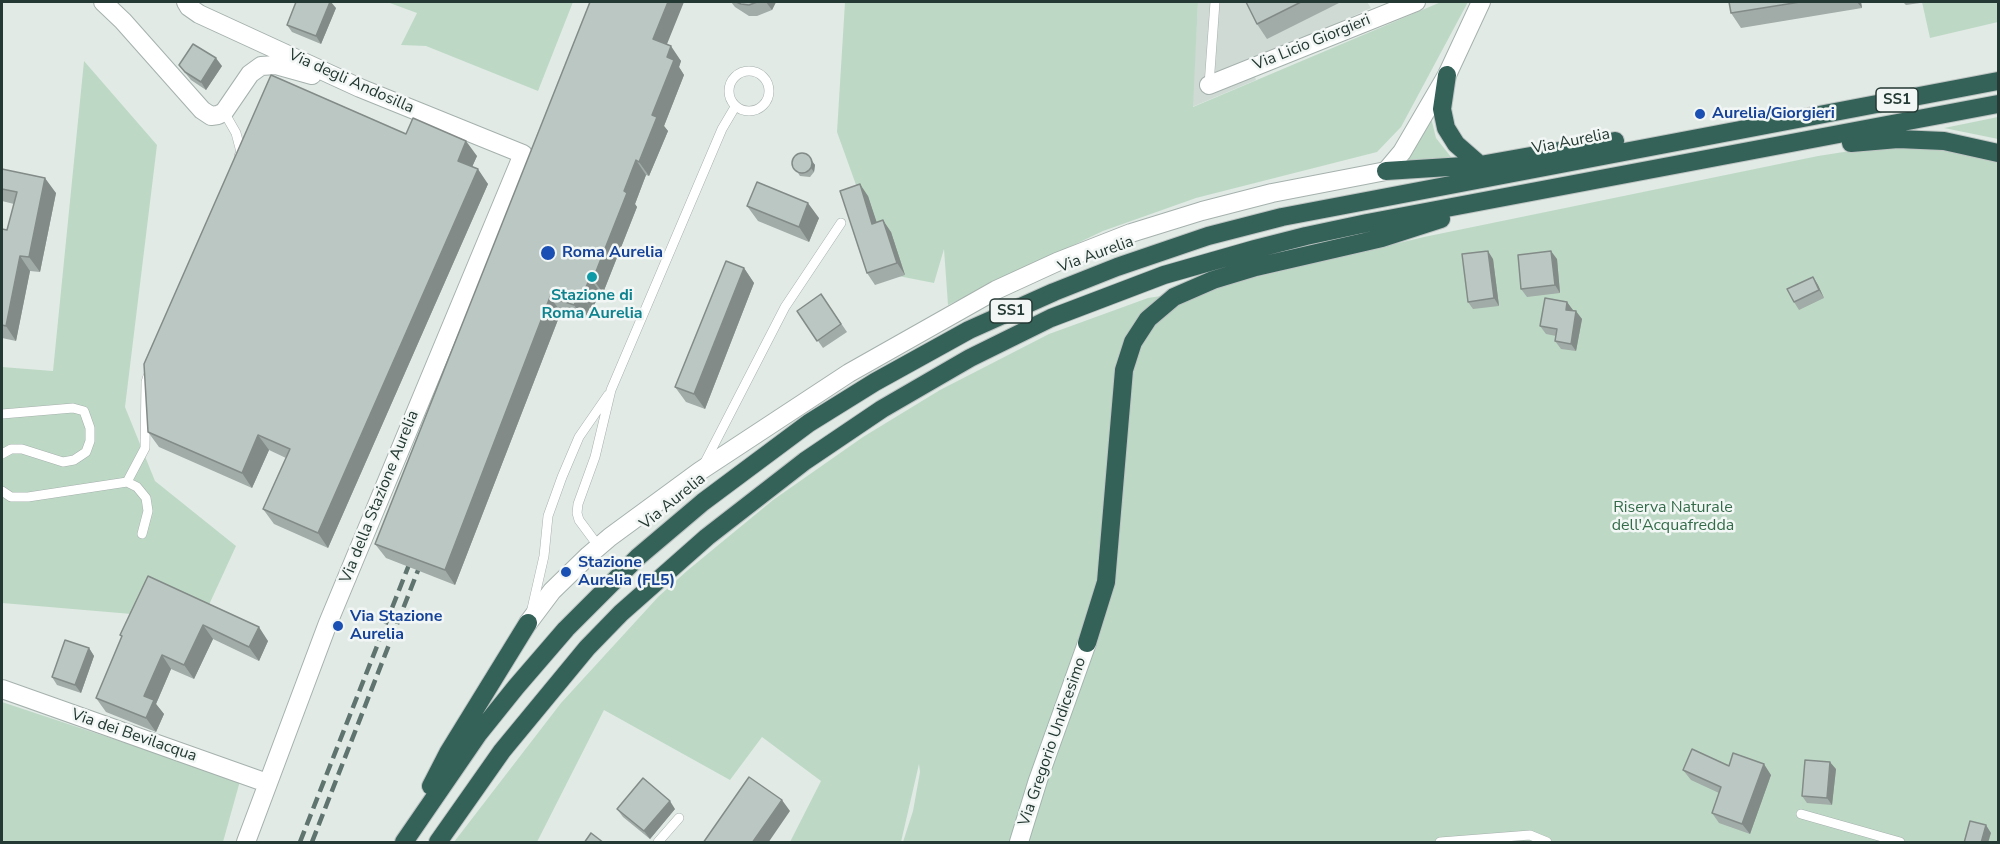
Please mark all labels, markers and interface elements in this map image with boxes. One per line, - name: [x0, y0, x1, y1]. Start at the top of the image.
- street label: Via Licio Giorgieri: [1251, 11, 1373, 75]
- street label: Via degli Andosilla: [285, 46, 417, 118]
- road number: SS1: [1876, 88, 1918, 112]
- place label: Aurelia/Giorgieri: [1712, 104, 1835, 124]
- marker: Aurelia/Giorgieri: [1693, 107, 1707, 121]
- street label: Via Aurelia: [1530, 125, 1612, 159]
- street label: Via Aurelia: [1056, 232, 1136, 278]
- place label: Roma Aurelia: [562, 243, 663, 263]
- marker: Roma Aurelia: [539, 244, 557, 262]
- marker: Stazione di Roma Aurelia: [585, 270, 599, 284]
- place label: Stazione di Roma Aurelia: [541, 286, 643, 324]
- road number: SS1: [990, 299, 1032, 323]
- street label: Via della Stazione Aurelia: [337, 408, 423, 586]
- street label: Via Aurelia: [636, 470, 710, 534]
- park label: Riserva Naturale dell'Acquafredda: [1612, 498, 1734, 536]
- place label: Stazione Aurelia (FL5): [578, 553, 675, 591]
- marker: Stazione Aurelia (FL5): [559, 565, 573, 579]
- place label: Via Stazione Aurelia: [350, 607, 442, 645]
- marker: Via Stazione Aurelia: [331, 619, 345, 633]
- street label: Via Gregorio Undicesimo: [1015, 655, 1091, 829]
- street label: Via dei Bevilacqua: [69, 706, 199, 766]

